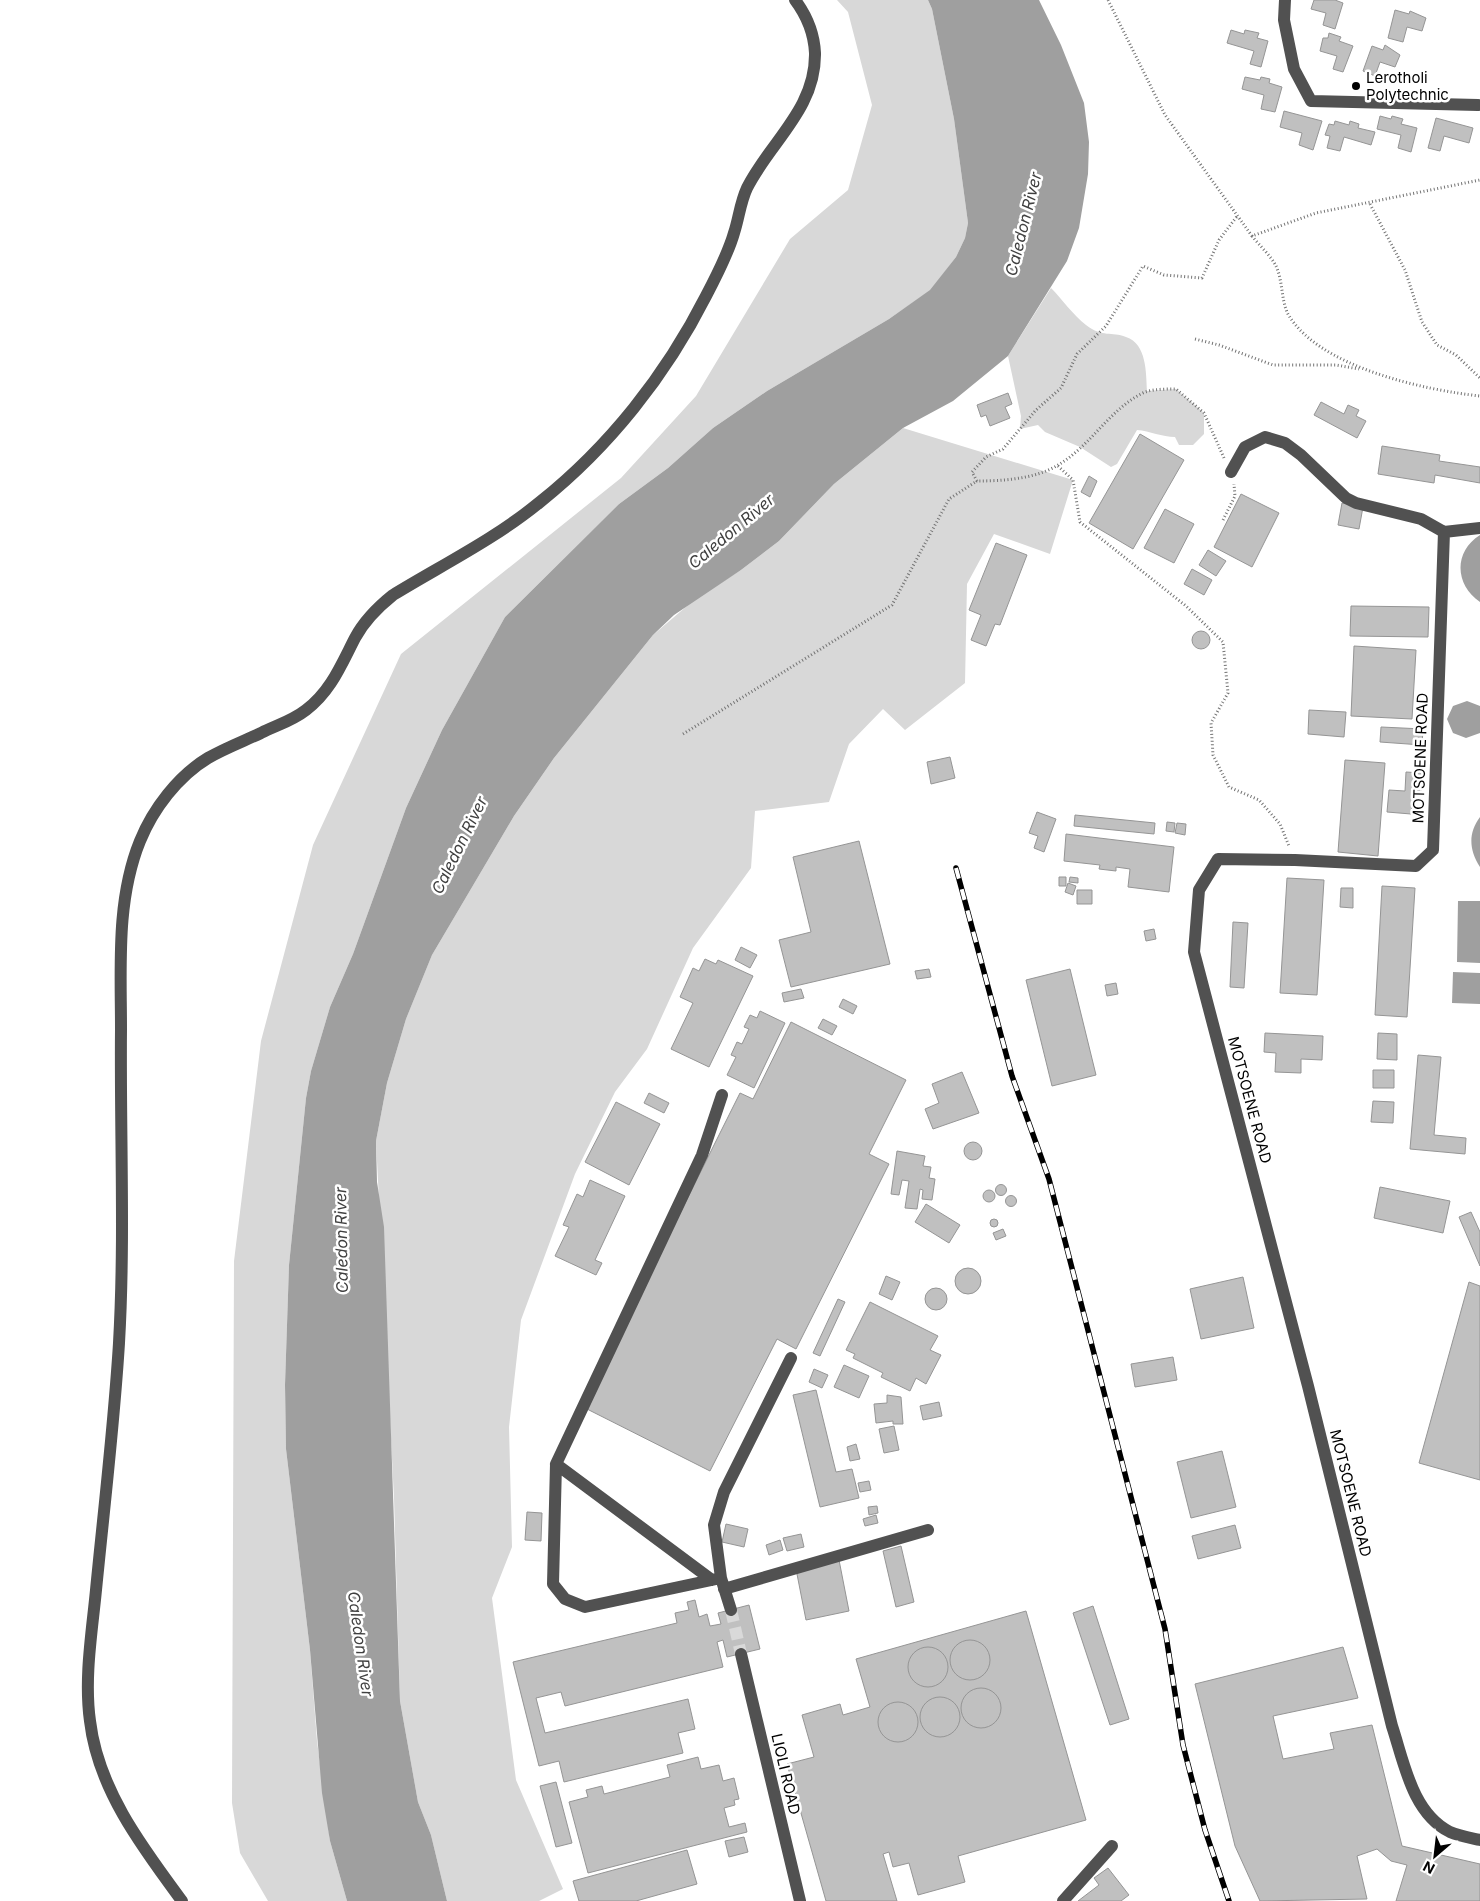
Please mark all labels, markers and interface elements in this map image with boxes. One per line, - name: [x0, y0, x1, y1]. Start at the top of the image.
- place label: Lerotholi Polytechnic: [1366, 68, 1449, 104]
- marker: Lerotholi Polytechnic: [1350, 80, 1362, 92]
- water label: Caledon River: [1000, 169, 1046, 278]
- water label: Caledon River: [684, 489, 779, 573]
- street label: MOTSOENE ROAD: [1408, 692, 1432, 824]
- water label: Caledon River: [427, 792, 492, 897]
- street label: MOTSOENE ROAD: [1224, 1034, 1276, 1166]
- water label: Caledon River: [330, 1186, 352, 1293]
- street label: MOTSOENE ROAD: [1326, 1427, 1376, 1559]
- water label: Caledon River: [344, 1590, 378, 1699]
- street label: LIOLI ROAD: [767, 1732, 805, 1816]
- north arrow: [1410, 1831, 1460, 1881]
- text: N: [1420, 1858, 1437, 1878]

